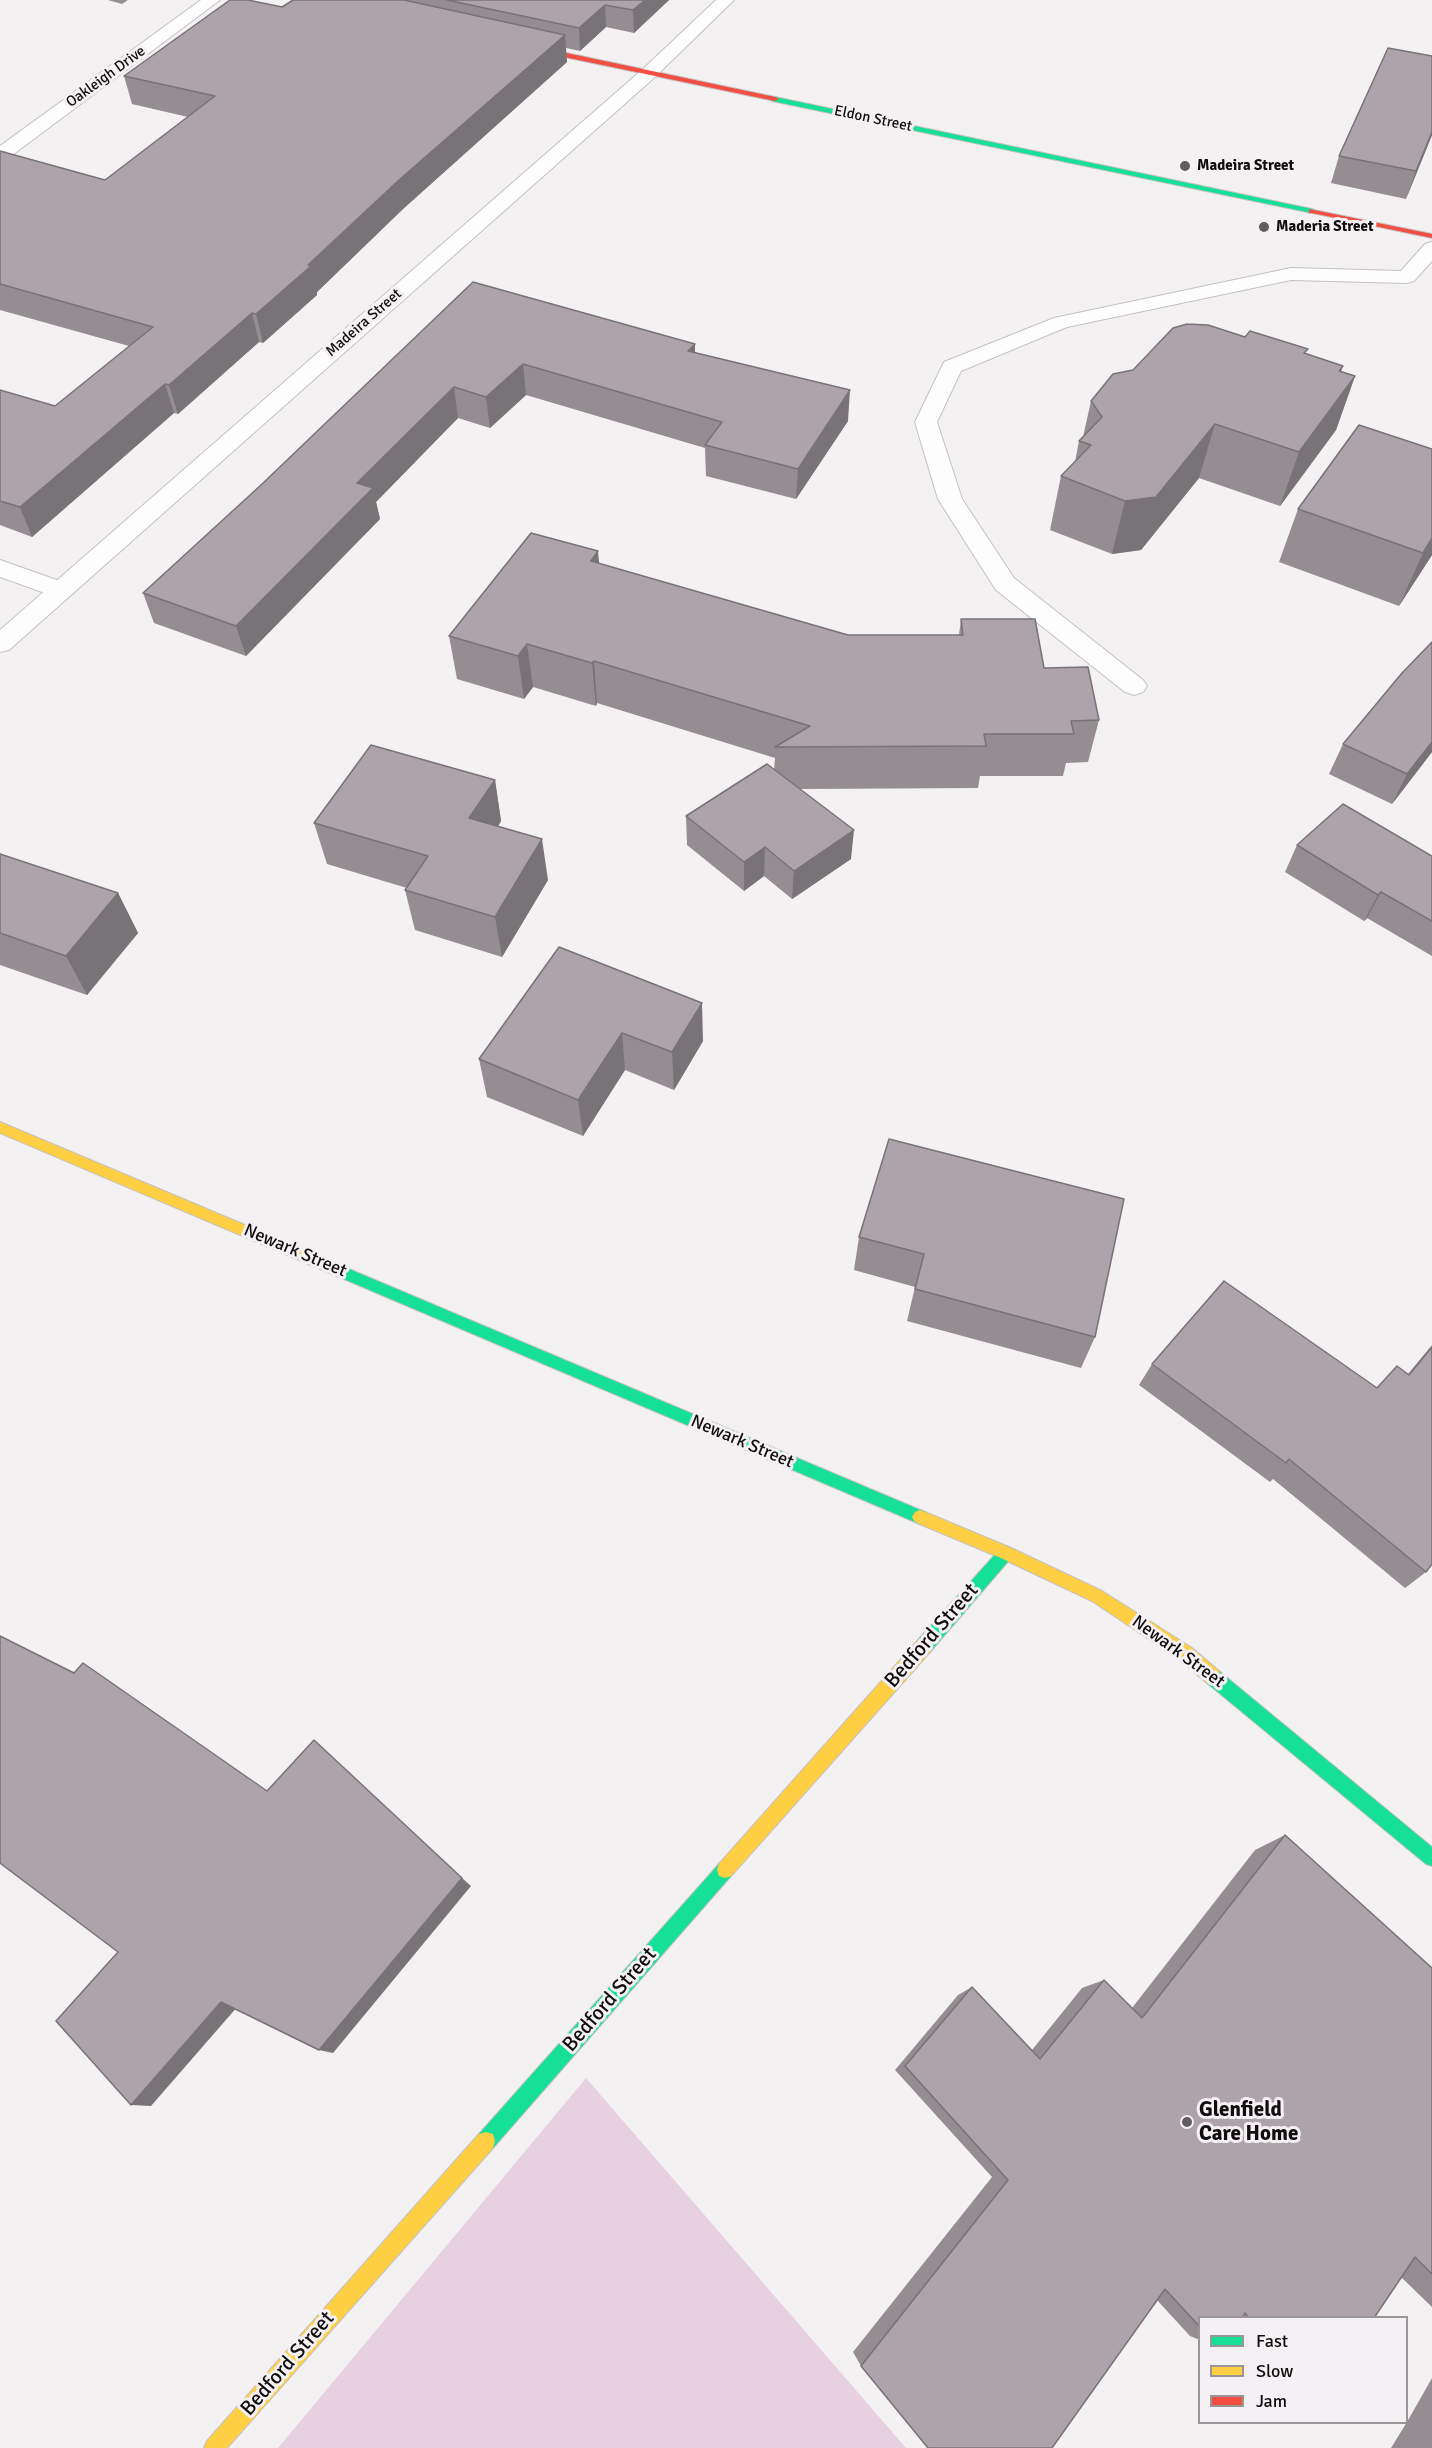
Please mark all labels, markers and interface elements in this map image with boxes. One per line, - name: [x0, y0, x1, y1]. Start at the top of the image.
- street label: Oakleigh Drive: [63, 42, 149, 112]
- street label: Eldon Street: [832, 102, 914, 136]
- place label: Madeira Street: [1197, 157, 1294, 175]
- marker: Madeira Street: [1178, 159, 1192, 173]
- place label: Maderia Street: [1276, 218, 1374, 236]
- marker: Maderia Street: [1257, 220, 1271, 234]
- street label: Madeira Street: [322, 285, 406, 361]
- street label: Newark Street: [240, 1220, 350, 1282]
- street label: Newark Street: [687, 1411, 797, 1473]
- street label: Bedford Street: [880, 1579, 984, 1693]
- street label: Newark Street: [1127, 1611, 1229, 1693]
- street label: Bedford Street: [558, 1943, 662, 2057]
- place label: Glenfield Care Home: [1199, 2097, 1298, 2147]
- marker: Glenfield Care Home: [1180, 2115, 1194, 2129]
- street label: Bedford Street: [236, 2307, 340, 2421]
- legend: [1198, 2316, 1408, 2424]
- text: Fast: [1256, 2330, 1288, 2352]
- text: Slow: [1256, 2360, 1293, 2382]
- text: Jam: [1256, 2390, 1287, 2412]

